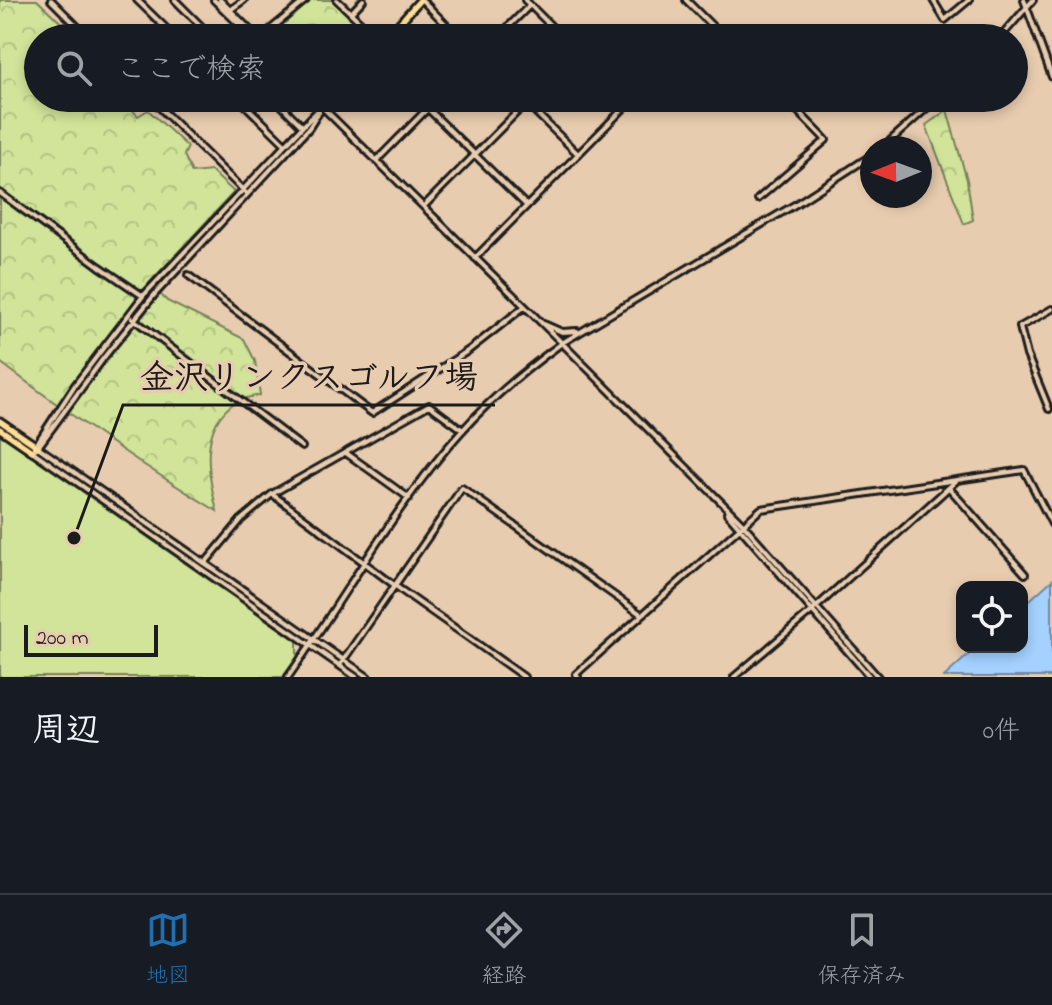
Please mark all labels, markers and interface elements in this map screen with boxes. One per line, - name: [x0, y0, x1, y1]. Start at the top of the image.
- search box: [24, 24, 1028, 112]
- icon: search: [52, 46, 96, 90]
- text: ここで検索: [116, 49, 266, 93]
- north arrow: [860, 136, 932, 208]
- callout: 金沢リンクスゴルフ場: [123, 347, 495, 405]
- text: 金沢リンクスゴルフ場: [140, 355, 478, 405]
- map controls: [956, 581, 1028, 653]
- button: locate: [956, 581, 1028, 653]
- scale bar: [24, 621, 158, 657]
- text: 200 m: [36, 623, 89, 655]
- text: 周辺: [32, 707, 100, 757]
- text: 0件: [983, 713, 1020, 751]
- tab: 地図: [146, 908, 190, 993]
- tab: 経路: [482, 908, 526, 993]
- tab: 保存済み: [818, 908, 906, 993]

